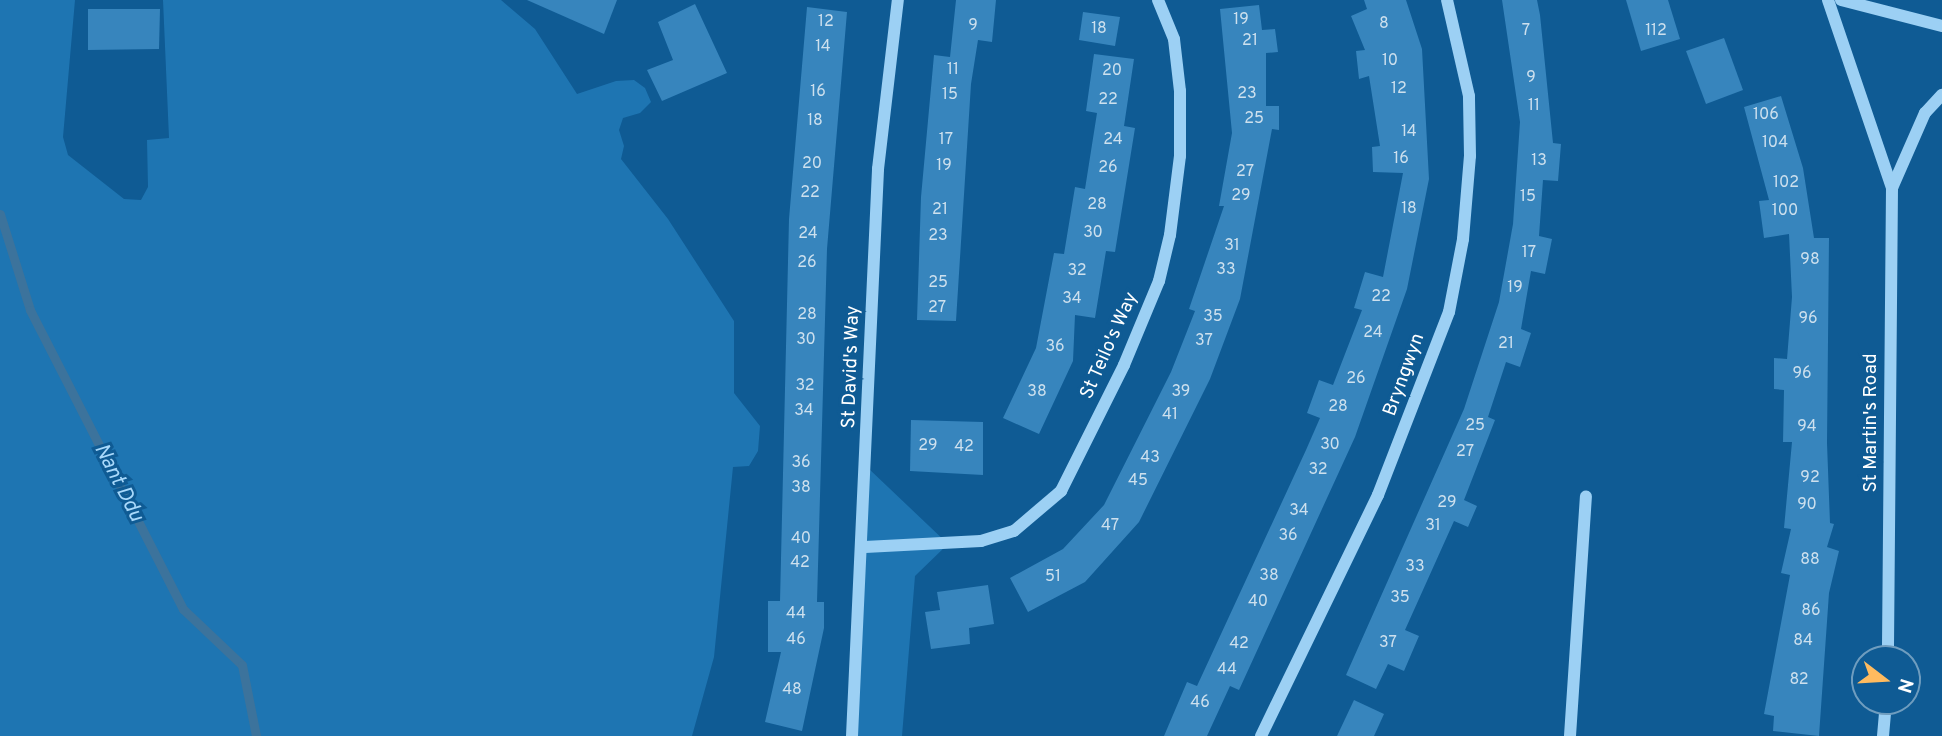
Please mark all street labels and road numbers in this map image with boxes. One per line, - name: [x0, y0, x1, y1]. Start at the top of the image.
- street label: St Teilo's Way: [1076, 288, 1144, 404]
- street label: St David's Way: [838, 305, 866, 429]
- street label: Bryngwyn: [1379, 330, 1431, 420]
- street label: St Martin's Road: [1861, 353, 1883, 493]

